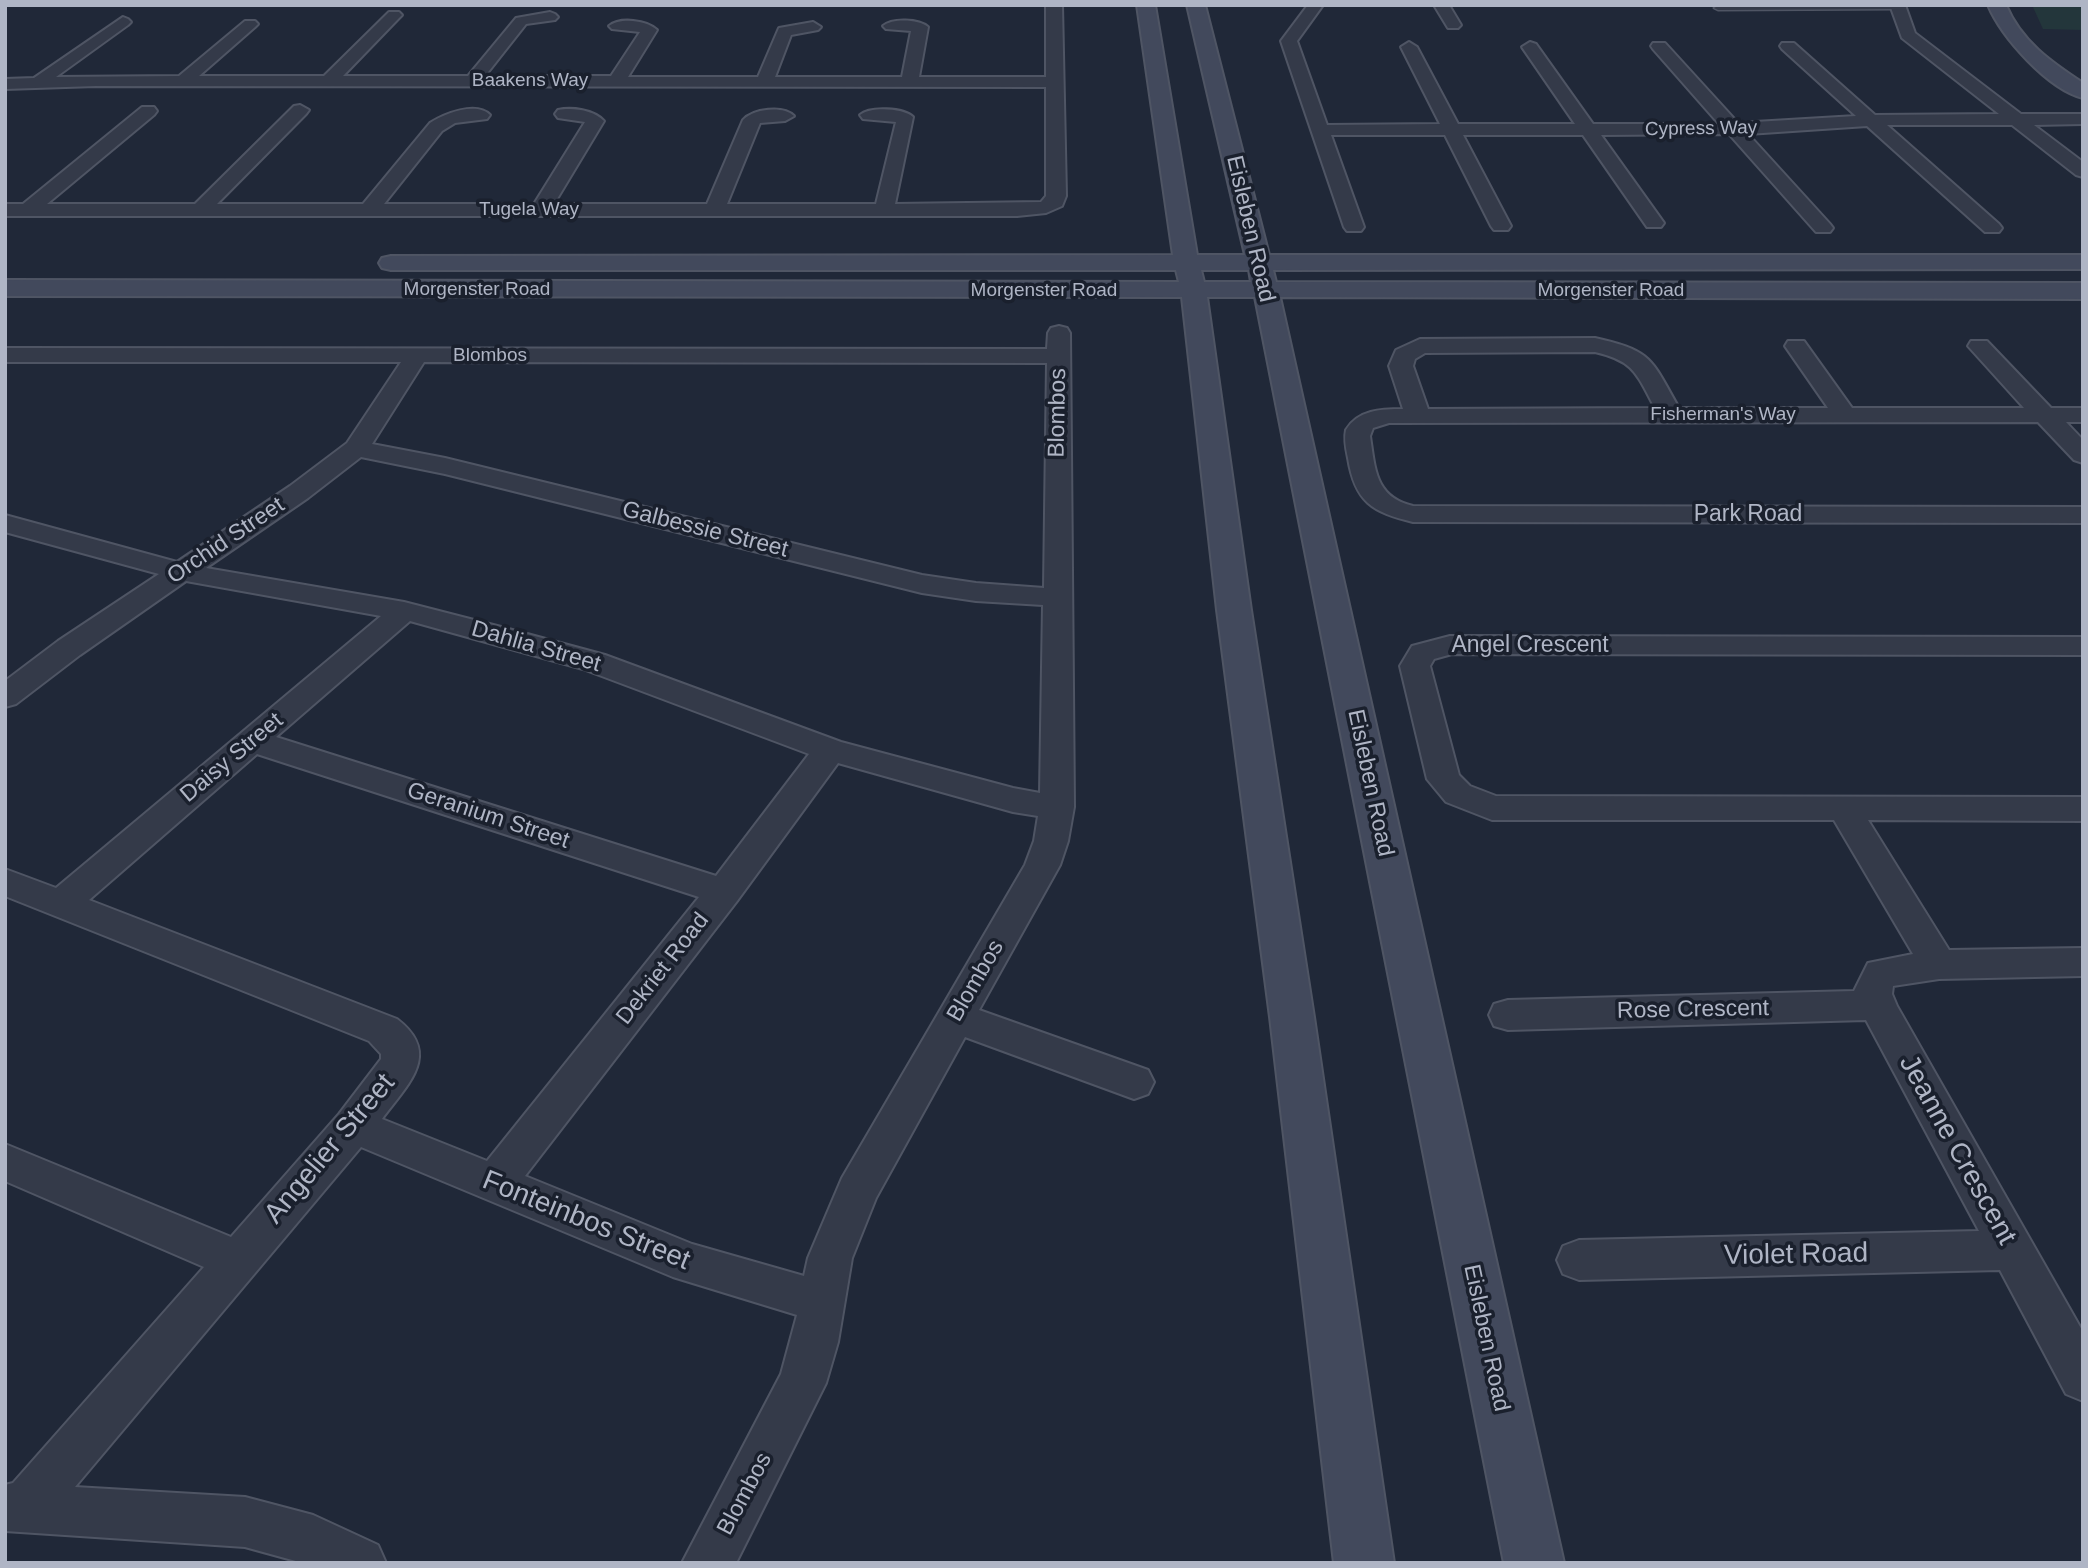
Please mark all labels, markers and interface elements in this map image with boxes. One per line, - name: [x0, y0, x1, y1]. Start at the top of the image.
- street label: Baakens Way: [472, 70, 588, 92]
- street label: Cypress Way: [1645, 117, 1757, 141]
- street label: Eisleben Road: [1220, 153, 1280, 305]
- street label: Tugela Way: [479, 199, 579, 221]
- street label: Morgenster Road: [404, 279, 550, 301]
- street label: Morgenster Road: [971, 280, 1117, 302]
- street label: Morgenster Road: [1538, 280, 1684, 302]
- street label: Blombos: [453, 345, 527, 367]
- street label: Blombos: [1043, 368, 1073, 458]
- street label: Fisherman's Way: [1650, 404, 1796, 426]
- street label: Orchid Street: [162, 492, 290, 590]
- street label: Galbessie Street: [619, 496, 791, 564]
- street label: Park Road: [1694, 501, 1802, 529]
- street label: Dahlia Street: [468, 615, 604, 679]
- street label: Angel Crescent: [1451, 632, 1609, 660]
- street label: Daisy Street: [175, 707, 289, 809]
- street label: Eisleben Road: [1341, 707, 1399, 859]
- street label: Geranium Street: [403, 777, 573, 855]
- street label: Dekriet Road: [611, 908, 715, 1030]
- street label: Blombos: [942, 935, 1010, 1027]
- street label: Rose Crescent: [1617, 995, 1769, 1025]
- street label: Jeanne Crescent: [1891, 1049, 2023, 1251]
- street label: Angelier Street: [258, 1067, 402, 1231]
- street label: Fonteinbos Street: [477, 1164, 695, 1278]
- street label: Violet Road: [1724, 1237, 1868, 1273]
- street label: Eisleben Road: [1457, 1262, 1515, 1414]
- street label: Blombos: [712, 1448, 778, 1540]

